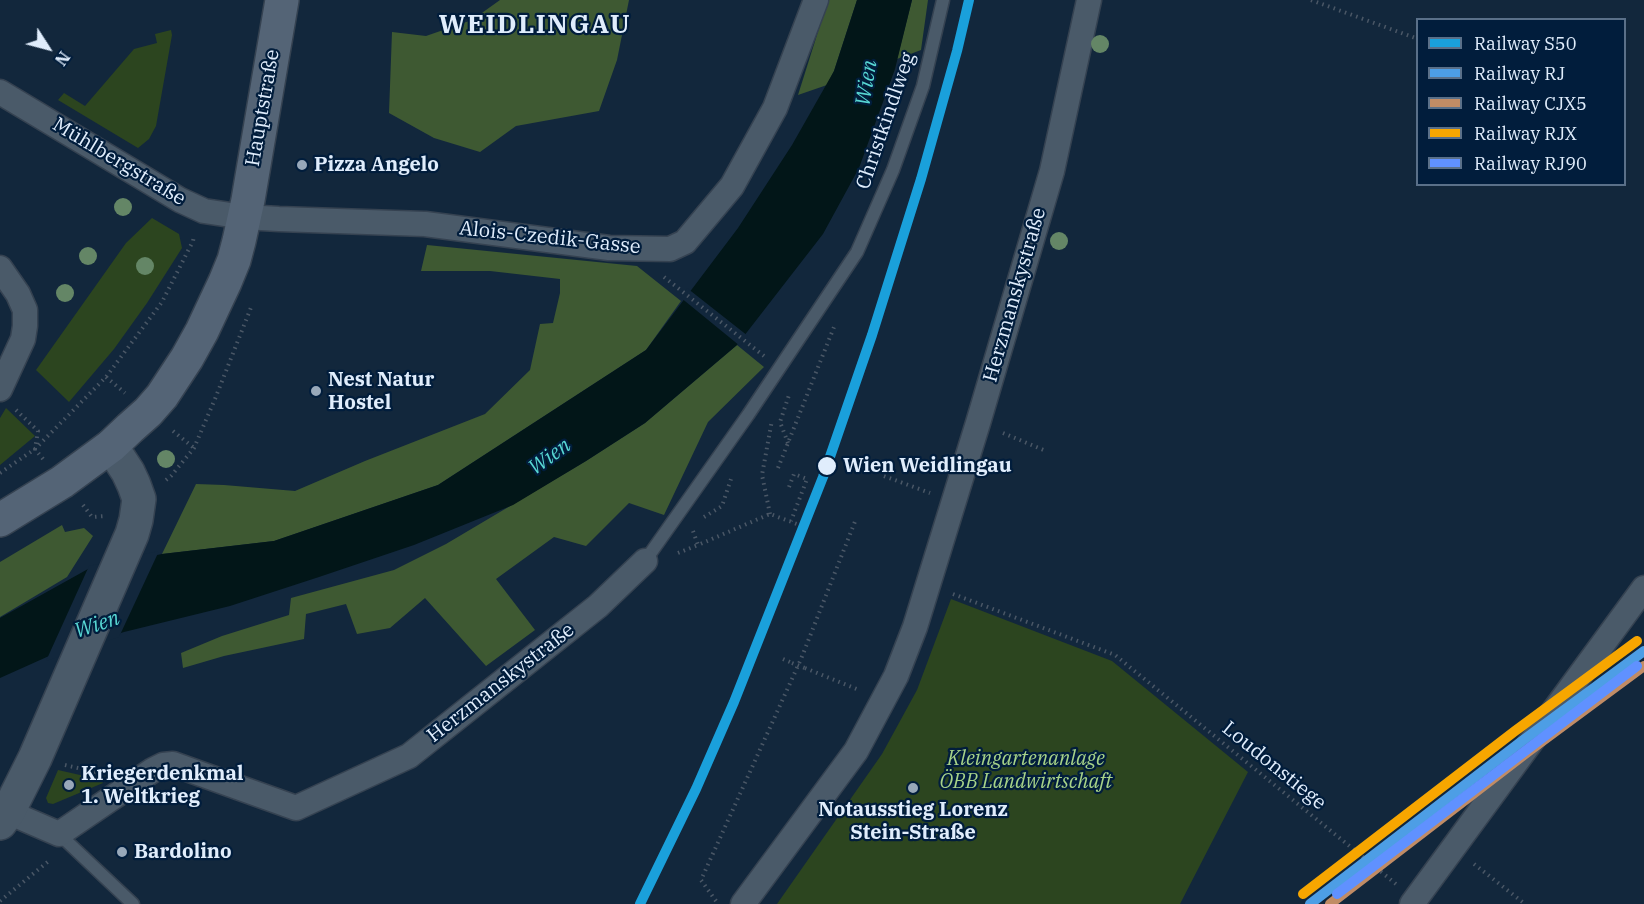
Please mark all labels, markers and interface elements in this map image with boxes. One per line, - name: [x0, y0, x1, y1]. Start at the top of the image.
- district label: WEIDLINGAU: [439, 9, 631, 41]
- north arrow: [18, 18, 78, 78]
- legend: [1416, 18, 1626, 186]
- text: Railway S50: [1474, 32, 1576, 55]
- text: N: [51, 48, 74, 70]
- street label: Hauptstraße: [241, 48, 285, 168]
- street label: Christkindlweg: [851, 49, 921, 193]
- water label: Wien: [851, 58, 883, 108]
- text: Railway RJ: [1474, 62, 1565, 85]
- text: Railway CJX5: [1474, 92, 1587, 115]
- street label: Mühlbergstraße: [48, 113, 190, 211]
- text: Railway RJX: [1474, 122, 1577, 145]
- text: Railway RJ90: [1474, 152, 1587, 175]
- place label: Pizza Angelo: [314, 153, 439, 177]
- marker: Pizza Angelo: [295, 158, 309, 172]
- street label: Herzmanskystraße: [979, 205, 1051, 385]
- street label: Alois-Czedik-Gasse: [458, 217, 642, 259]
- place label: Nest Natur Hostel: [328, 368, 434, 415]
- marker: Nest Natur Hostel: [309, 384, 323, 398]
- water label: Wien: [524, 433, 576, 481]
- place label: Wien Weidlingau: [843, 454, 1012, 478]
- marker: Wien Weidlingau: [816, 455, 838, 477]
- water label: Wien: [71, 606, 123, 644]
- street label: Herzmanskystraße: [423, 618, 579, 748]
- street label: Loudonstiege: [1217, 717, 1331, 815]
- park label: Kleingartenanlage ÖBB Landwirtschaft: [940, 747, 1112, 794]
- place label: Kriegerdenkmal 1. Weltkrieg: [81, 762, 243, 809]
- marker: Kriegerdenkmal 1. Weltkrieg: [62, 778, 76, 792]
- marker: Notausstieg Lorenz Stein-Straße: [906, 781, 920, 795]
- place label: Notausstieg Lorenz Stein-Straße: [818, 798, 1008, 845]
- place label: Bardolino: [134, 840, 232, 864]
- marker: Bardolino: [115, 845, 129, 859]

